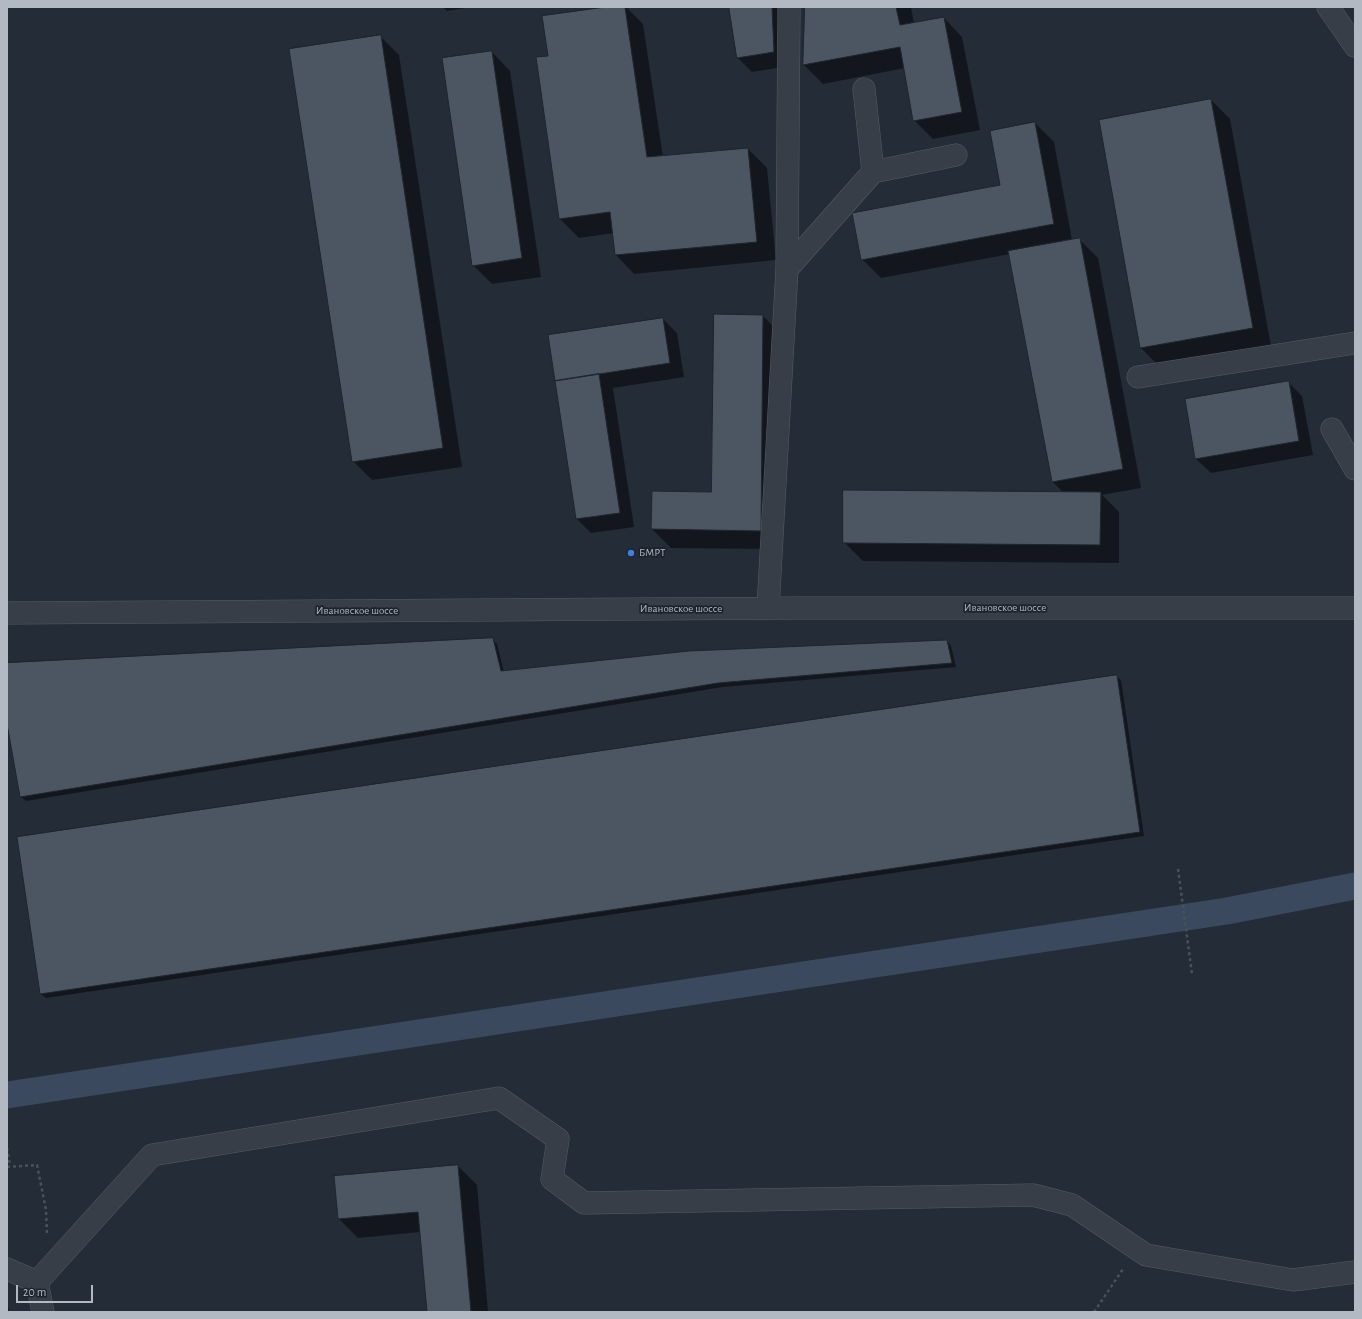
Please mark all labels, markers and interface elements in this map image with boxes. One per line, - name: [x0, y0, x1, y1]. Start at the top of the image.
- place label: БМРТ: [639, 546, 665, 560]
- marker: БМРТ: [626, 548, 636, 558]
- street label: Ивановское шоссе: [964, 601, 1046, 615]
- street label: Ивановское шоссе: [640, 602, 722, 616]
- street label: Ивановское шоссе: [316, 604, 398, 618]
- scale bar: [18, 1277, 95, 1303]
- text: 20 m: [23, 1286, 46, 1298]

